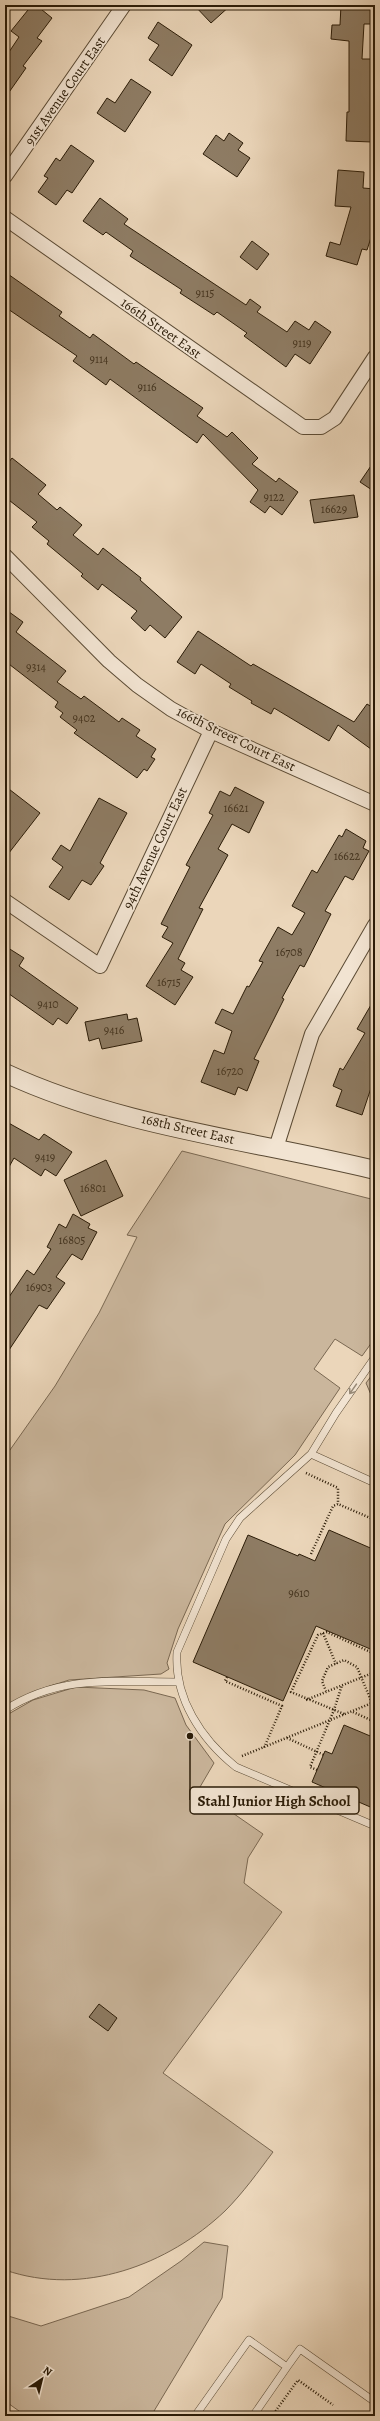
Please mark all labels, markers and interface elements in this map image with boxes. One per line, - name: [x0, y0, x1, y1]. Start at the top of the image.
- street label: 91st Avenue Court East: [20, 32, 110, 149]
- house number: 9115: [196, 285, 214, 301]
- street label: 166th Street East: [117, 293, 205, 363]
- house number: 9119: [292, 335, 312, 351]
- house number: 9114: [89, 351, 109, 367]
- house number: 9116: [137, 379, 157, 395]
- house number: 9122: [264, 489, 285, 505]
- house number: 16629: [321, 501, 347, 517]
- house number: 9314: [26, 659, 47, 675]
- street label: 166th Street Court East: [173, 702, 299, 776]
- house number: 9402: [73, 710, 96, 726]
- street label: 94th Avenue Court East: [118, 784, 192, 912]
- house number: 16621: [224, 800, 249, 816]
- house number: 16622: [334, 848, 361, 864]
- house number: 16708: [276, 944, 303, 960]
- house number: 16715: [157, 974, 181, 990]
- house number: 9410: [37, 996, 59, 1012]
- house number: 9416: [104, 1022, 125, 1038]
- house number: 16720: [217, 1063, 243, 1079]
- street label: 168th Street East: [140, 1109, 237, 1149]
- house number: 9419: [35, 1149, 55, 1165]
- house number: 16801: [80, 1180, 106, 1196]
- house number: 16805: [58, 1232, 86, 1248]
- house number: 16903: [26, 1279, 52, 1295]
- one-way arrow: [349, 1384, 357, 1395]
- house number: 9610: [288, 1585, 310, 1601]
- callout: Stahl Junior High School: [190, 1787, 359, 1814]
- text: Stahl Junior High School: [198, 1791, 351, 1811]
- north arrow: [22, 2359, 62, 2399]
- text: N: [40, 2363, 55, 2380]

